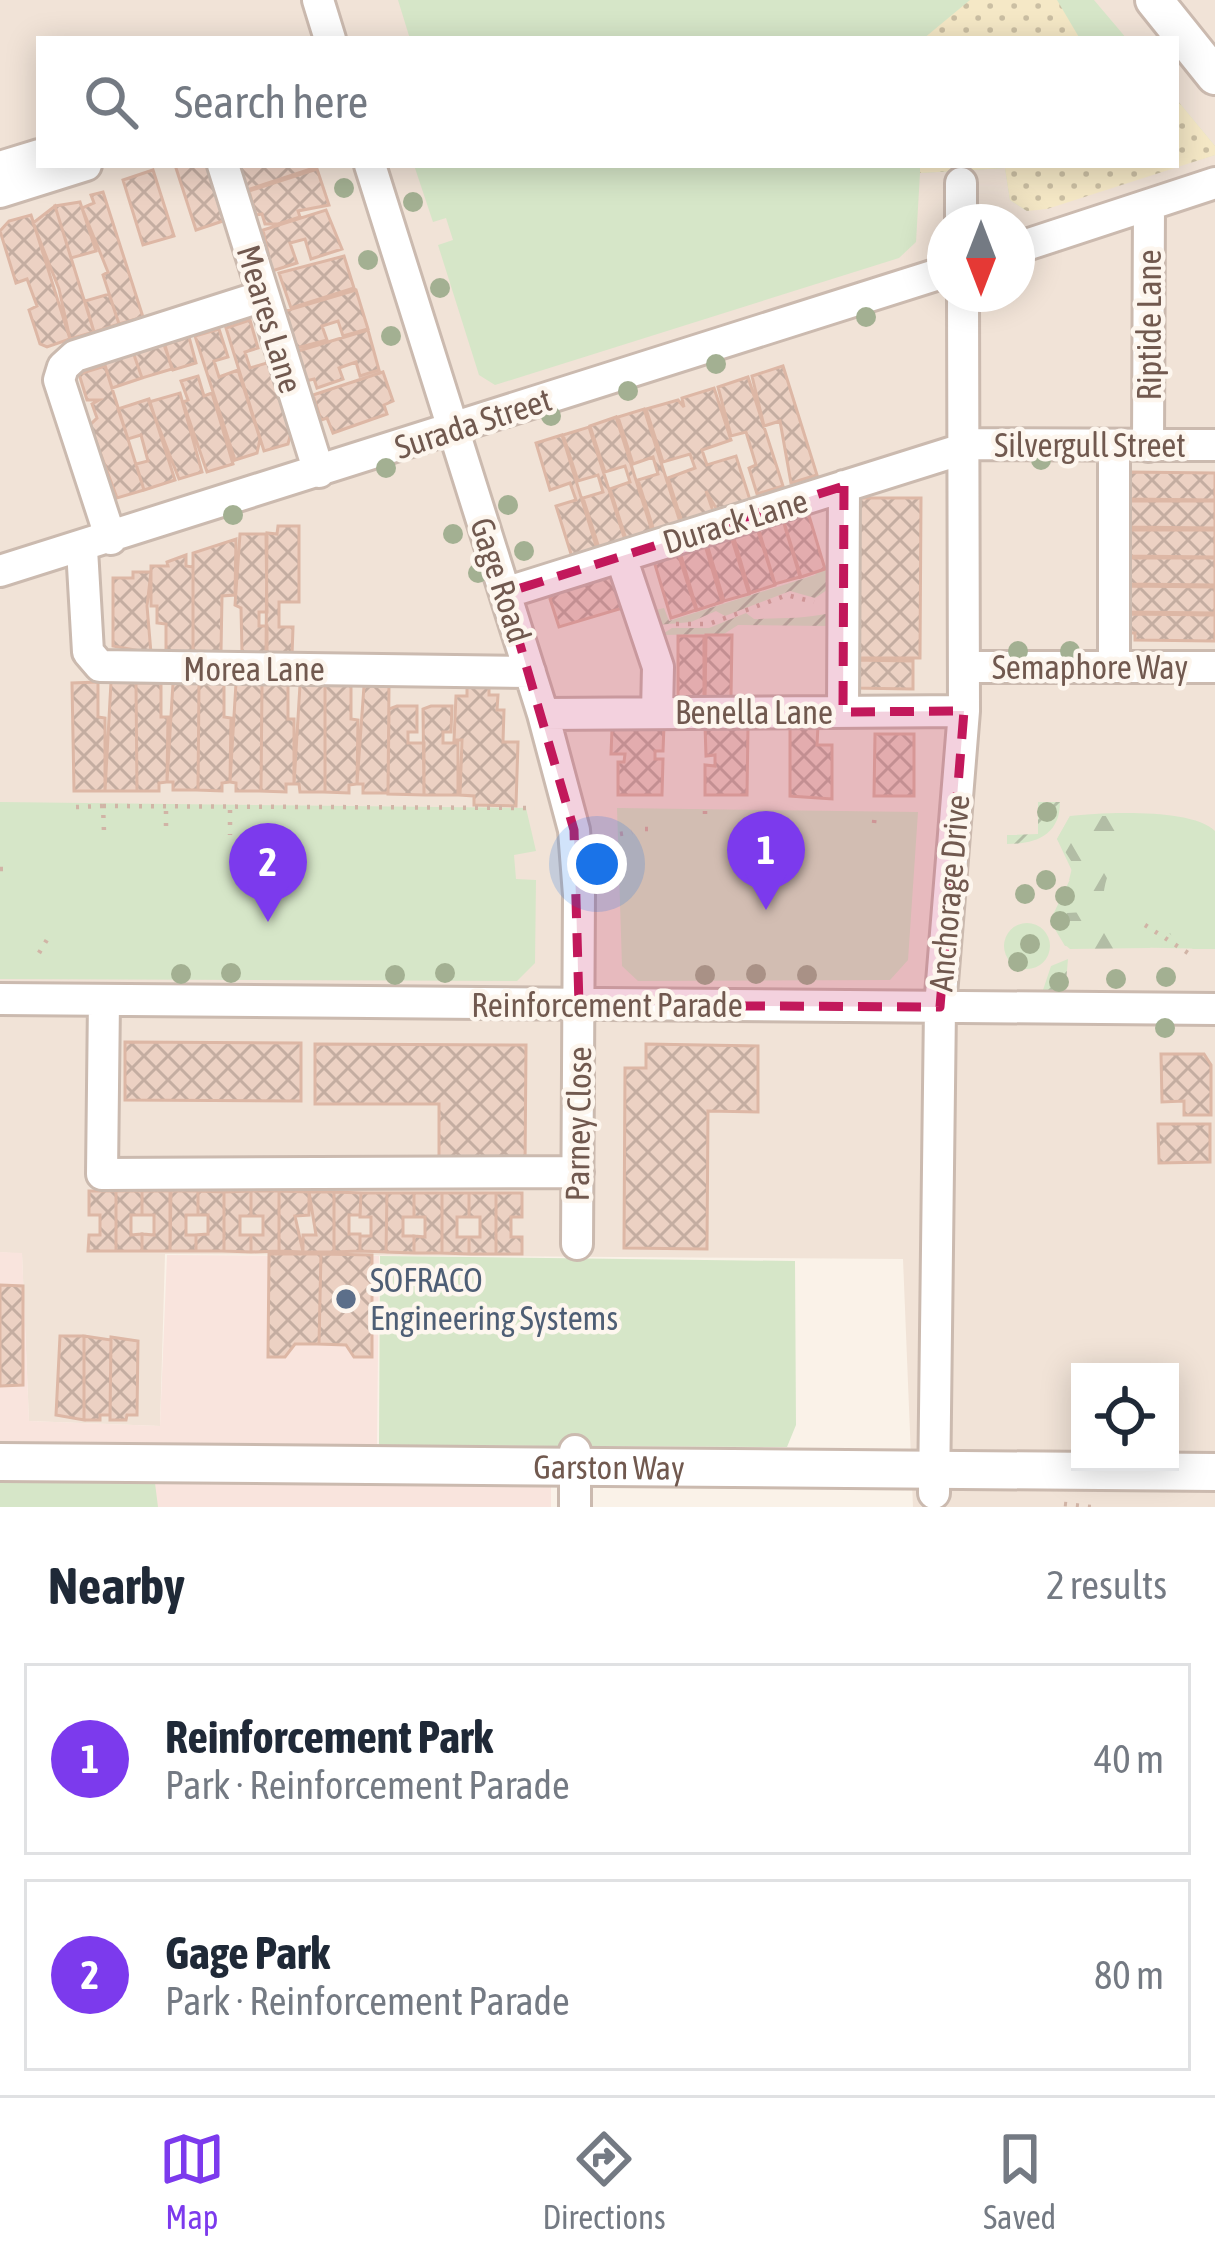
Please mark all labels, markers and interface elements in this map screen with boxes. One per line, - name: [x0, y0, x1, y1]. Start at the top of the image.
- search box: [36, 36, 1179, 168]
- icon: search: [78, 69, 144, 135]
- text: Search here: [174, 76, 368, 128]
- north arrow: [927, 204, 1035, 312]
- street label: Meares Lane: [230, 241, 310, 397]
- street label: Riptide Lane: [1130, 249, 1168, 401]
- street label: Surada Street: [390, 380, 556, 466]
- street label: Silvergull Street: [994, 426, 1186, 464]
- street label: Durack Lane: [658, 481, 812, 561]
- street label: Gage Road: [463, 513, 539, 647]
- street label: Semaphore Way: [992, 648, 1188, 686]
- street label: Morea Lane: [183, 650, 325, 688]
- street label: Benella Lane: [675, 693, 833, 731]
- street label: Anchorage Drive: [921, 793, 977, 993]
- pin: 1: [727, 811, 805, 910]
- pin: 2: [229, 823, 307, 922]
- your location: [567, 834, 627, 894]
- street label: Reinforcement Parade: [471, 986, 743, 1024]
- street label: Parney Close: [558, 1046, 598, 1202]
- place label: SOFRACO Engineering Systems: [370, 1261, 618, 1337]
- marker: SOFRACO Engineering Systems: [333, 1286, 359, 1312]
- map controls: [1071, 1363, 1179, 1471]
- button: locate: [1071, 1363, 1179, 1471]
- street label: Garston Way: [533, 1447, 685, 1487]
- text: Nearby: [48, 1556, 185, 1615]
- text: 2 results: [1046, 1563, 1167, 1607]
- text: Reinforcement Park: [165, 1711, 493, 1763]
- text: 1: [81, 1737, 99, 1781]
- text: 40 m: [1094, 1737, 1164, 1781]
- text: Park · Reinforcement Parade: [165, 1763, 570, 1807]
- text: Gage Park: [165, 1927, 330, 1979]
- text: 2: [81, 1953, 99, 1997]
- text: 80 m: [1094, 1953, 1164, 1997]
- text: Park · Reinforcement Parade: [165, 1979, 570, 2023]
- tab: Map: [159, 2126, 225, 2236]
- tab: Directions: [542, 2126, 666, 2236]
- tab: Saved: [983, 2126, 1056, 2236]

